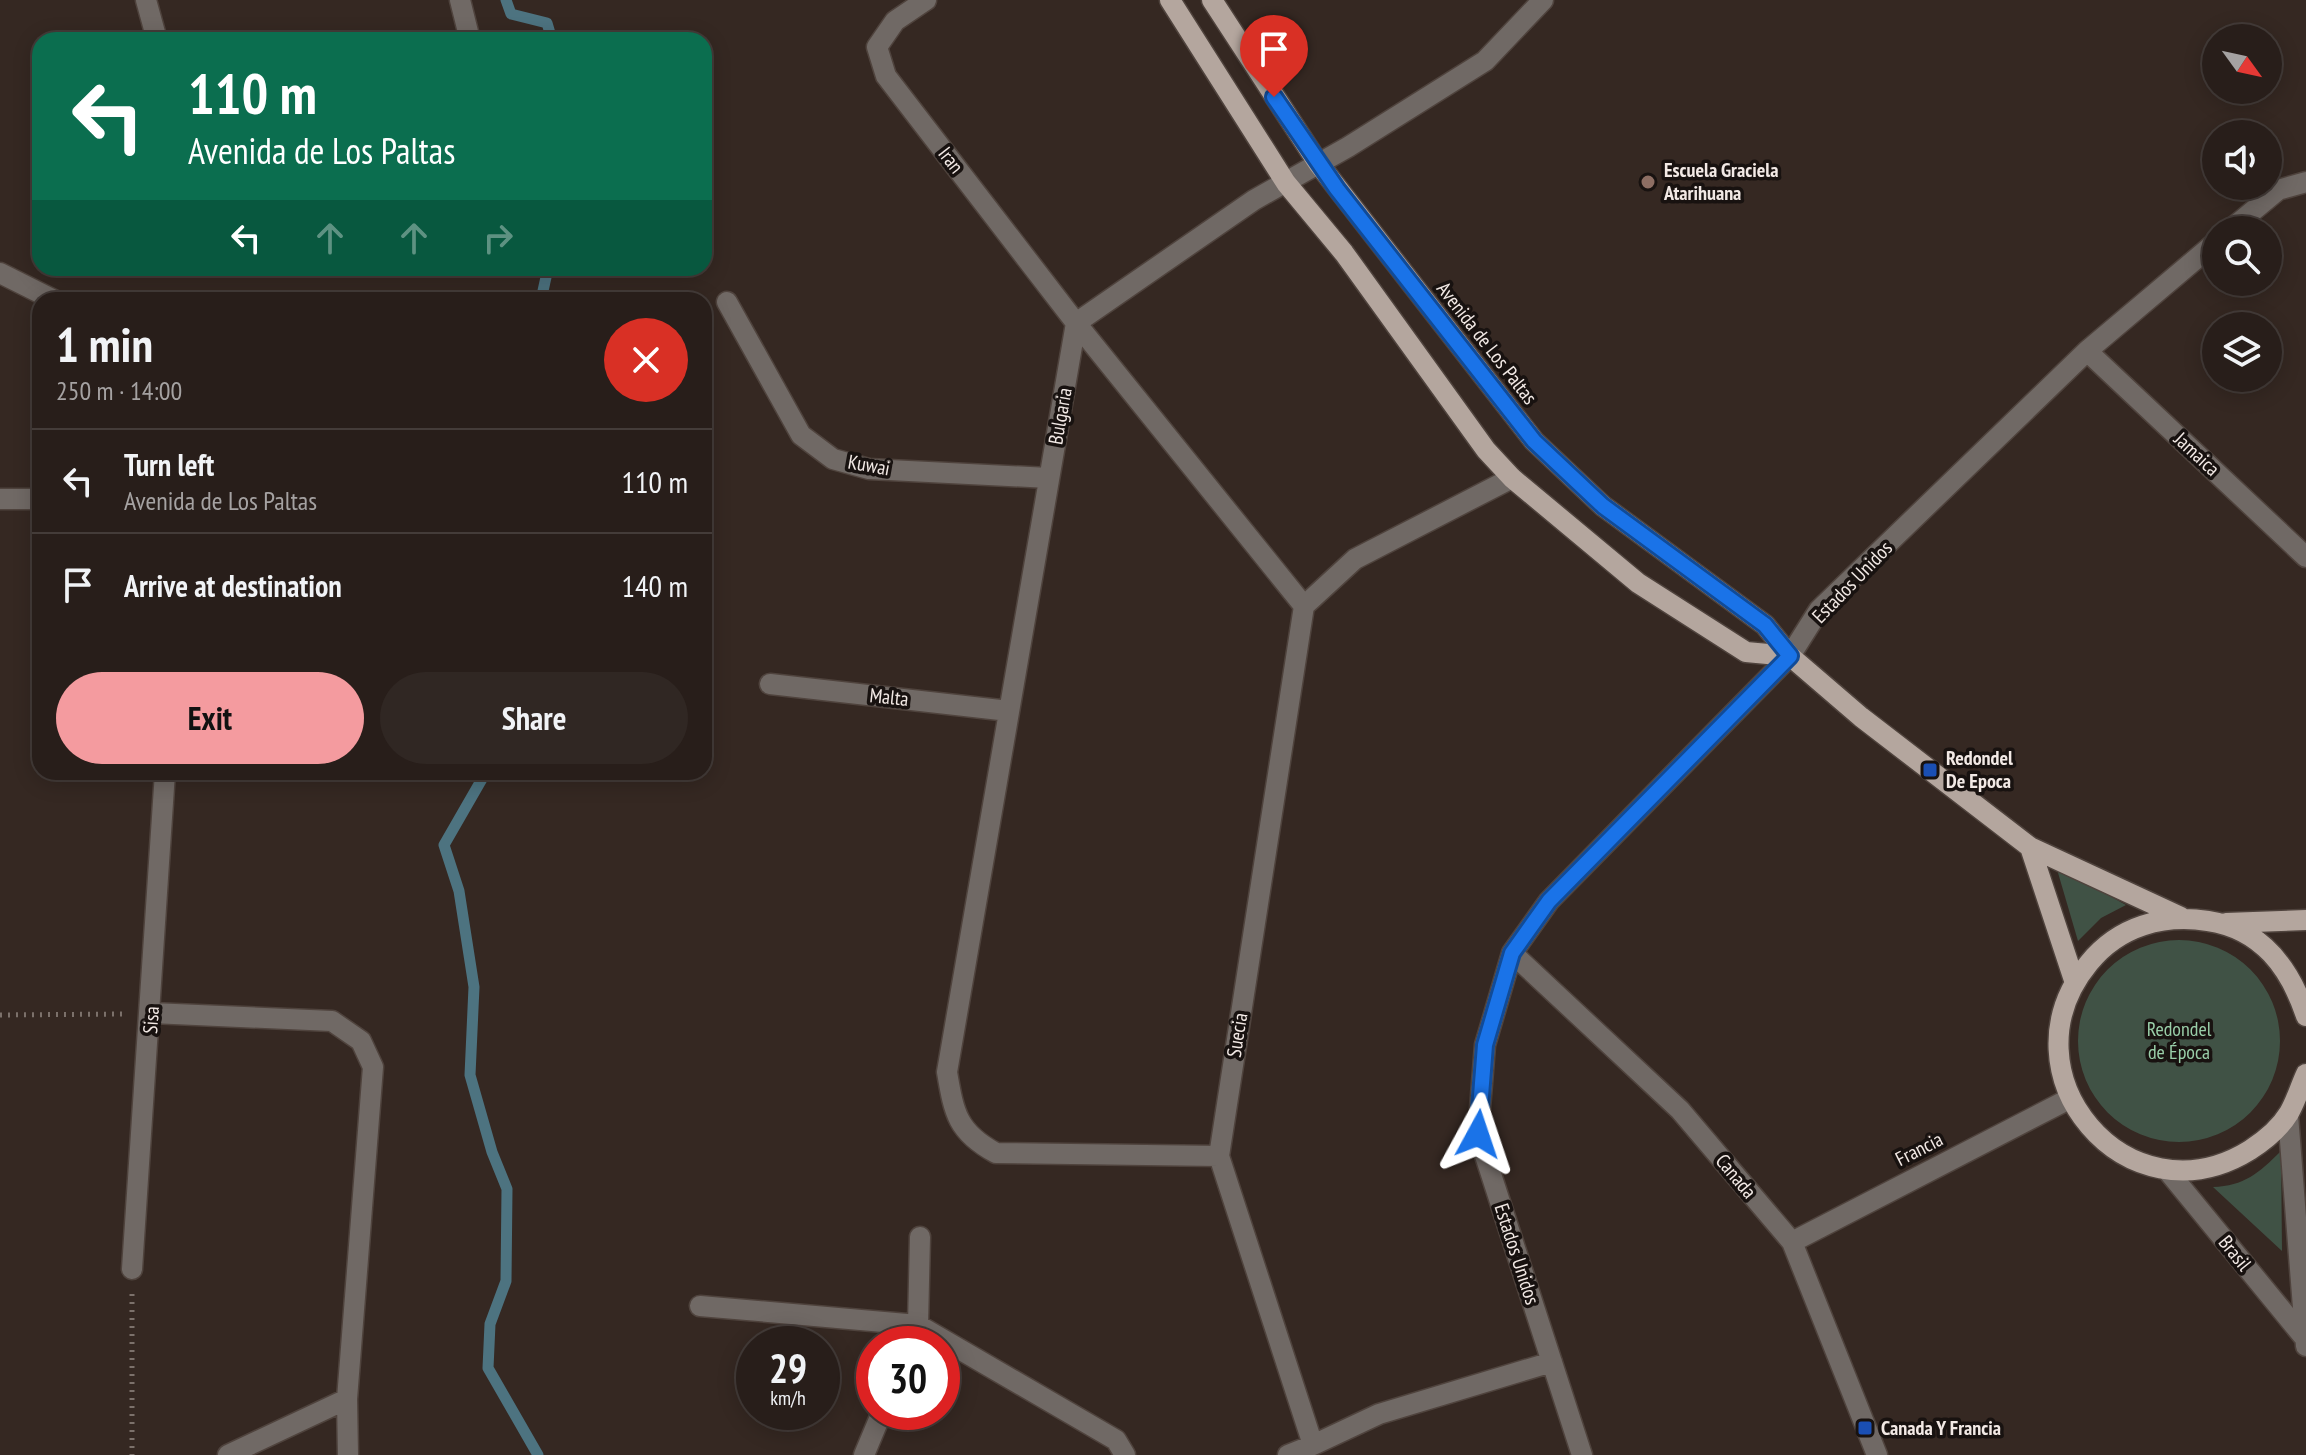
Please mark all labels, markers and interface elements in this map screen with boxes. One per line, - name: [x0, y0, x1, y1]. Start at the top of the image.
- pin: [1240, 15, 1308, 97]
- north arrow: [2202, 24, 2282, 104]
- map controls: [2202, 24, 2282, 392]
- icon: arrive: [1252, 27, 1296, 71]
- text: 110 m: [188, 57, 317, 129]
- icon: left: [56, 64, 160, 168]
- button: sound: [2202, 120, 2282, 200]
- text: Avenida de Los Paltas: [188, 127, 455, 174]
- street label: Iran: [932, 141, 970, 179]
- place label: Escuela Graciela Atarihuana: [1663, 157, 1778, 206]
- marker: Escuela Graciela Atarihuana: [1639, 173, 1657, 191]
- icon: left: [224, 216, 268, 260]
- icon: ahead: [308, 216, 352, 260]
- icon: ahead: [392, 216, 436, 260]
- icon: right: [476, 216, 520, 260]
- button: search: [2202, 216, 2282, 296]
- street label: Avenida de Los Paltas: [1431, 276, 1543, 410]
- button: layers: [2202, 312, 2282, 392]
- text: 1 min: [56, 313, 153, 375]
- button: close: [604, 318, 688, 402]
- text: 250 m · 14:00: [56, 374, 182, 407]
- street label: Bulgaria: [1042, 386, 1078, 446]
- street label: Jamaica: [2168, 426, 2225, 482]
- text: Turn left: [124, 445, 214, 484]
- street label: Kuwai: [846, 449, 892, 481]
- icon: left: [56, 459, 100, 503]
- text: 110 m: [622, 462, 688, 501]
- text: Avenida de Los Paltas: [124, 484, 317, 517]
- street label: Estados Unidos: [1806, 535, 1898, 629]
- icon: arrive: [56, 563, 100, 607]
- text: Arrive at destination: [124, 566, 342, 605]
- text: 140 m: [622, 566, 688, 605]
- button: Exit: [56, 672, 364, 764]
- button: Share: [380, 672, 688, 764]
- street label: Malta: [868, 682, 910, 712]
- place label: Redondel De Epoca: [1946, 745, 2013, 794]
- marker: Redondel De Epoca: [1921, 761, 1939, 779]
- street label: Sisa: [137, 1005, 165, 1035]
- street label: Suecia: [1221, 1011, 1253, 1059]
- park label: Redondel de Época: [2147, 1016, 2212, 1065]
- position arrow: [1436, 1092, 1520, 1176]
- street label: Francia: [1891, 1126, 1947, 1172]
- street label: Canada: [1710, 1148, 1762, 1204]
- street label: Estados Unidos: [1488, 1200, 1546, 1308]
- street label: Brasil: [2213, 1230, 2257, 1276]
- speed limit sign: 30: [856, 1326, 960, 1430]
- text: 29: [769, 1342, 807, 1394]
- text: km/h: [770, 1385, 806, 1411]
- place label: Canada Y Francia: [1881, 1415, 2001, 1441]
- marker: Canada Y Francia: [1856, 1419, 1874, 1437]

